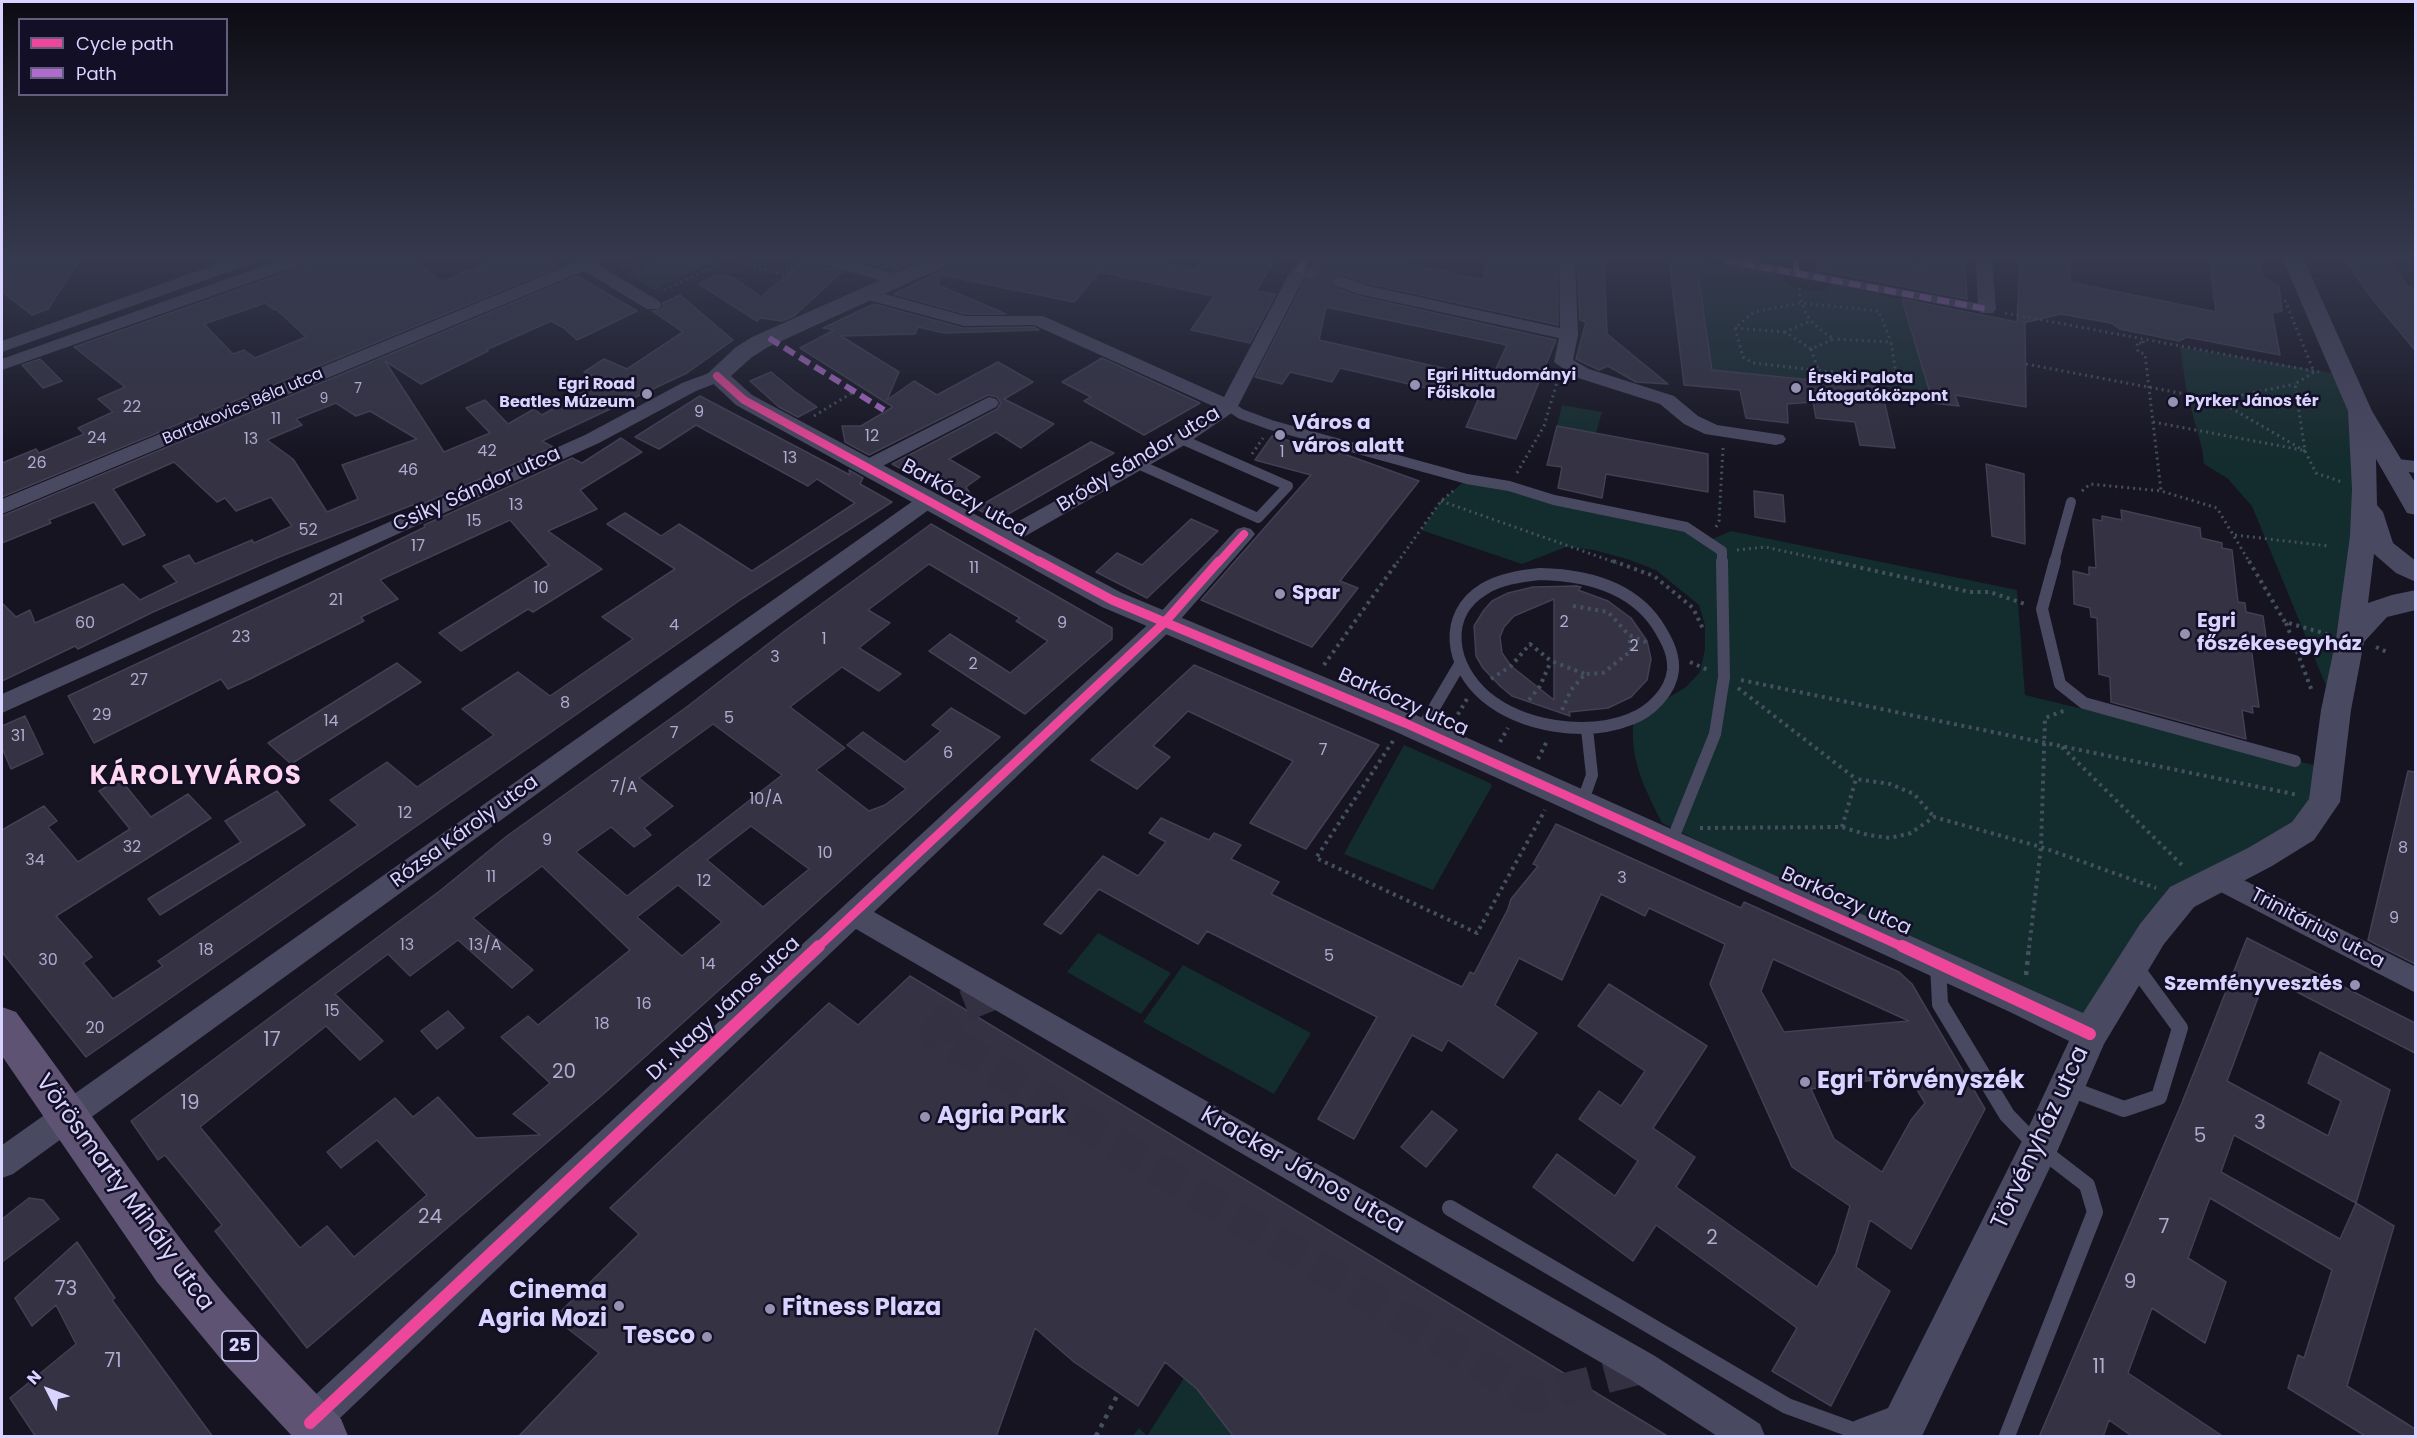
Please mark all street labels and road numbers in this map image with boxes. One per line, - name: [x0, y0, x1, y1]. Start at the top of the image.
- street label: Bartakovics Béla utca: [160, 365, 326, 449]
- street label: Bródy Sándor utca: [1053, 402, 1225, 518]
- street label: Csiky Sándor utca: [390, 442, 564, 538]
- street label: Barkóczy utca: [897, 455, 1031, 543]
- street label: Barkóczy utca: [1334, 664, 1472, 742]
- street label: Rózsa Károly utca: [387, 770, 543, 894]
- street label: Barkóczy utca: [1777, 863, 1915, 941]
- street label: Trinitárius utca: [2246, 884, 2388, 974]
- street label: Dr. Nagy János utca: [643, 932, 805, 1086]
- street label: Törvényház utca: [1986, 1042, 2096, 1234]
- street label: Vörösmarty Mihály utca: [28, 1069, 220, 1317]
- street label: Kracker János utca: [1195, 1101, 1409, 1241]
- road number: 25: [222, 1331, 258, 1361]

